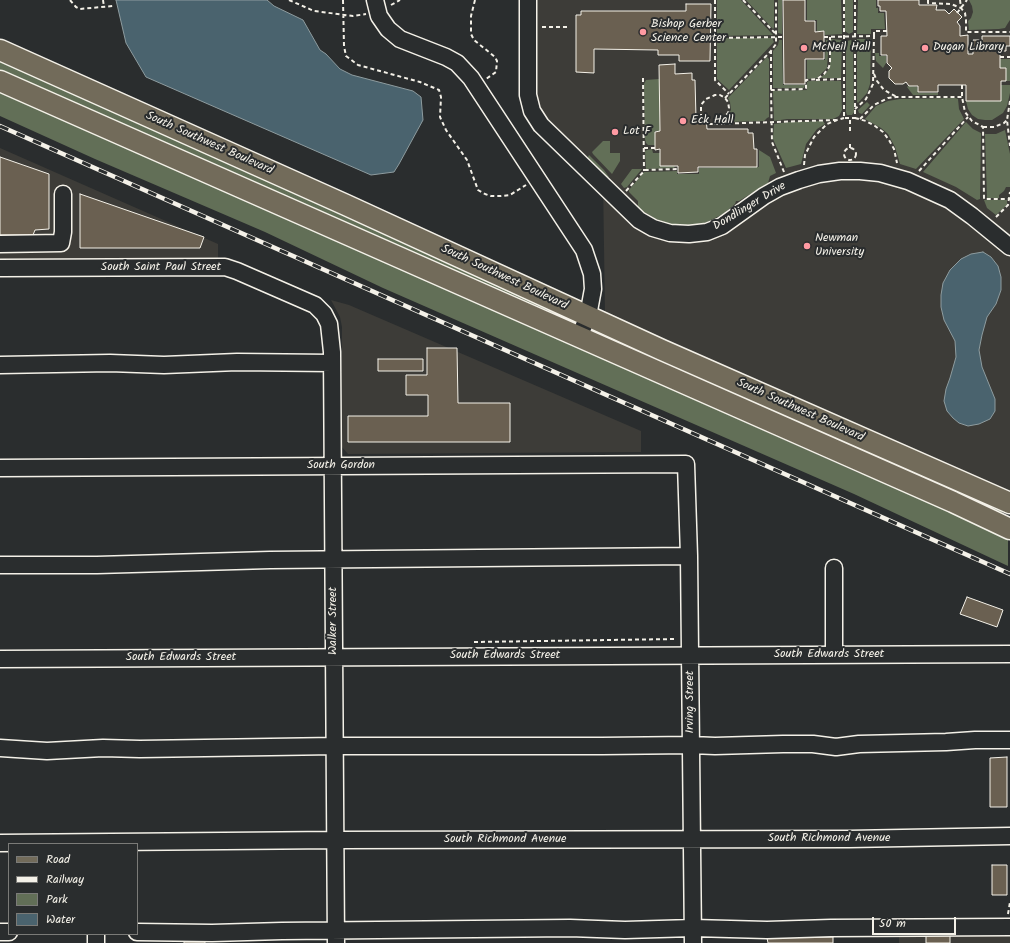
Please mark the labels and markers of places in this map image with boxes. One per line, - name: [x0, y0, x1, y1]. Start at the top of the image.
- place label: Bishop Gerber Science Center: [651, 18, 726, 46]
- marker: Bishop Gerber Science Center: [638, 27, 648, 37]
- place label: McNeil Hall: [812, 41, 870, 55]
- place label: Dugan Library: [933, 41, 1004, 55]
- marker: McNeil Hall: [799, 43, 809, 53]
- marker: Dugan Library: [920, 43, 930, 53]
- place label: Eck Hall: [691, 114, 733, 128]
- marker: Eck Hall: [678, 116, 688, 126]
- place label: Lot F: [623, 125, 651, 139]
- marker: Lot F: [610, 127, 620, 137]
- place label: Newman University: [815, 232, 864, 260]
- marker: Newman University: [802, 241, 812, 251]

